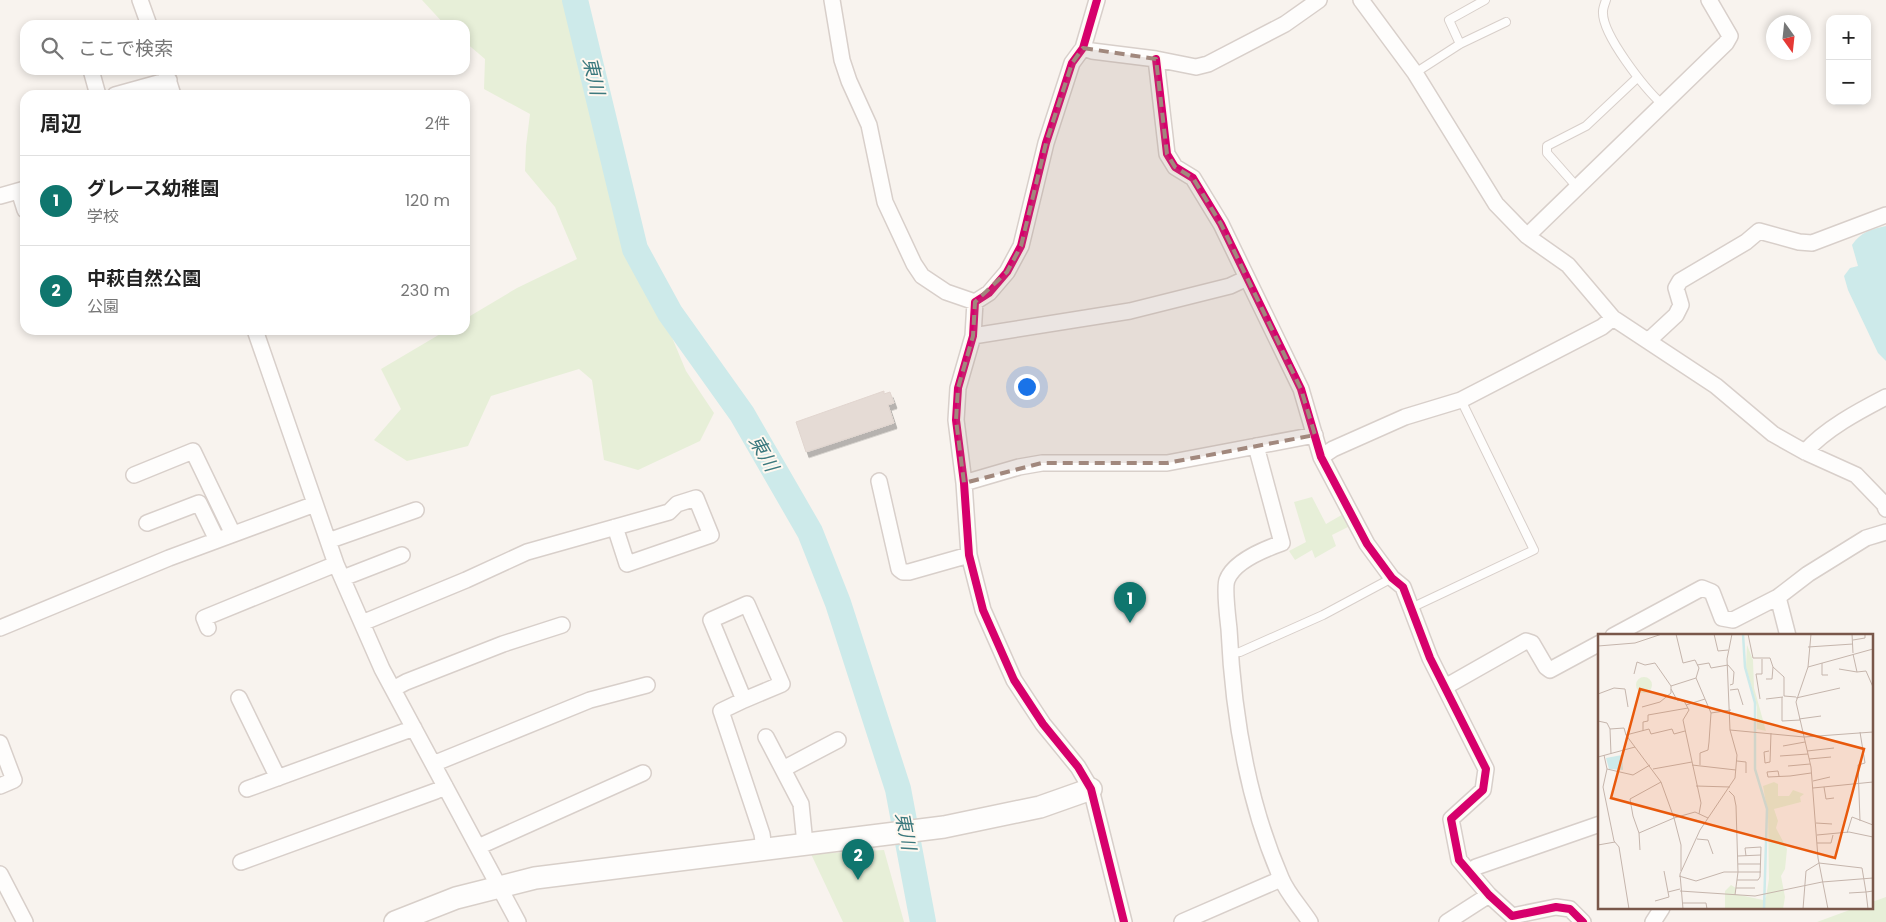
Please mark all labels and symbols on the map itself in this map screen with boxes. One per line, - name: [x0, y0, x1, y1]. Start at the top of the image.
- north arrow: [1766, 15, 1811, 60]
- water label: 東川: [576, 55, 611, 100]
- your location: [1014, 374, 1040, 400]
- water label: 東川: [742, 430, 786, 478]
- pin: 1: [1114, 582, 1146, 623]
- inset map: [1598, 634, 1874, 910]
- water label: 東川: [889, 810, 923, 854]
- pin: 2: [842, 839, 874, 880]

